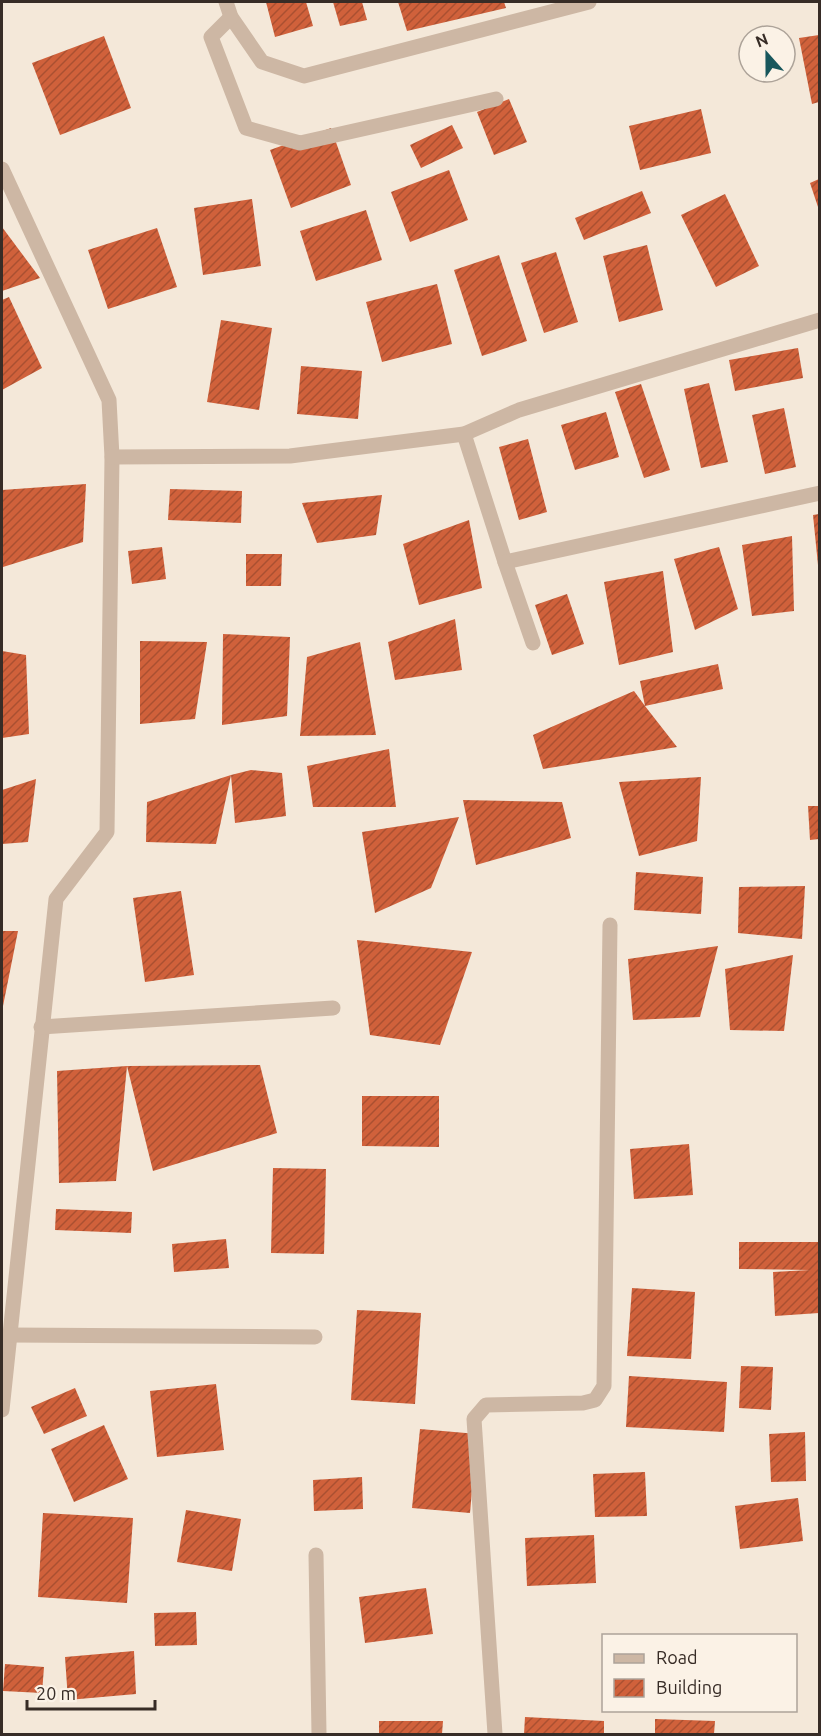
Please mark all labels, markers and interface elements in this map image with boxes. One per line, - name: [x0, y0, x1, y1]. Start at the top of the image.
- north arrow: [737, 24, 797, 84]
- text: N: [753, 29, 770, 51]
- legend: [602, 1634, 797, 1712]
- text: Road: [656, 1647, 698, 1667]
- scale bar: [27, 1673, 154, 1711]
- text: Building: [656, 1677, 722, 1697]
- text: 20 m: [36, 1683, 76, 1703]

